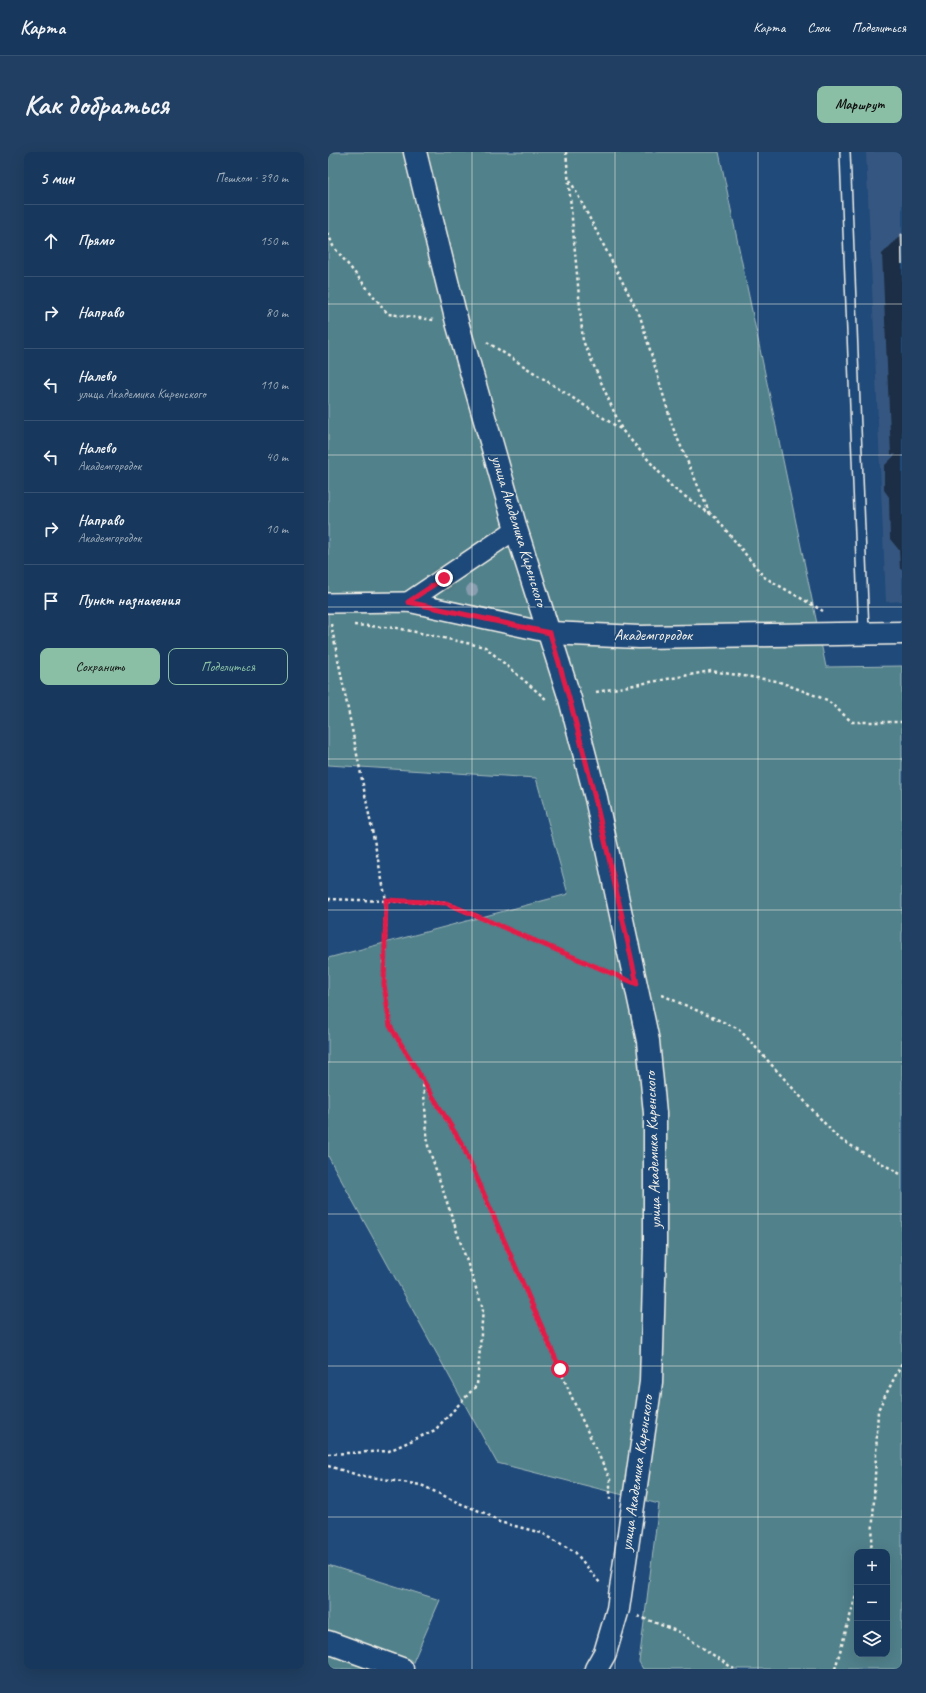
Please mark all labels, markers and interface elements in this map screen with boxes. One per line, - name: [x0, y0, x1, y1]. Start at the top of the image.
- text: Карта: [20, 16, 65, 40]
- text: Карта: [753, 19, 785, 36]
- text: Слои: [807, 19, 830, 36]
- text: Поделиться: [852, 19, 906, 36]
- button: Маршрут: [817, 86, 902, 123]
- text: Как добраться: [24, 87, 169, 122]
- text: 5 мин: [40, 168, 74, 189]
- text: Пешком · 390 m: [215, 170, 288, 186]
- icon: ahead: [40, 230, 62, 252]
- text: Прямо: [78, 231, 114, 250]
- text: 150 m: [260, 233, 288, 249]
- icon: right: [40, 302, 62, 324]
- text: Направо: [78, 303, 124, 322]
- text: 80 m: [266, 305, 288, 321]
- text: Налево: [78, 367, 116, 386]
- icon: left: [40, 374, 62, 396]
- text: 110 m: [260, 377, 288, 393]
- text: улица Академика Киренского: [78, 386, 206, 402]
- text: Налево: [78, 439, 116, 458]
- icon: left: [40, 446, 62, 468]
- text: 40 m: [266, 449, 288, 465]
- street label: улица Академика Киренского: [486, 452, 552, 611]
- text: Академгородок: [78, 458, 141, 474]
- text: Направо: [78, 511, 124, 530]
- icon: right: [40, 518, 62, 540]
- text: 10 m: [266, 521, 288, 537]
- text: Академгородок: [78, 530, 141, 546]
- route end: [435, 569, 453, 587]
- icon: arrive: [40, 590, 62, 612]
- text: Пункт назначения: [78, 591, 180, 610]
- street label: Академгородок: [614, 625, 694, 645]
- button: Сохранить: [40, 648, 160, 685]
- button: Поделиться: [168, 648, 288, 685]
- street label: улица Академика Киренского: [640, 1069, 666, 1230]
- route start: [551, 1360, 569, 1378]
- street label: улица Академика Киренского: [616, 1391, 658, 1553]
- map controls: [854, 1549, 890, 1657]
- button: +: [854, 1549, 890, 1585]
- button: −: [854, 1585, 890, 1621]
- button: layers: [854, 1621, 890, 1657]

